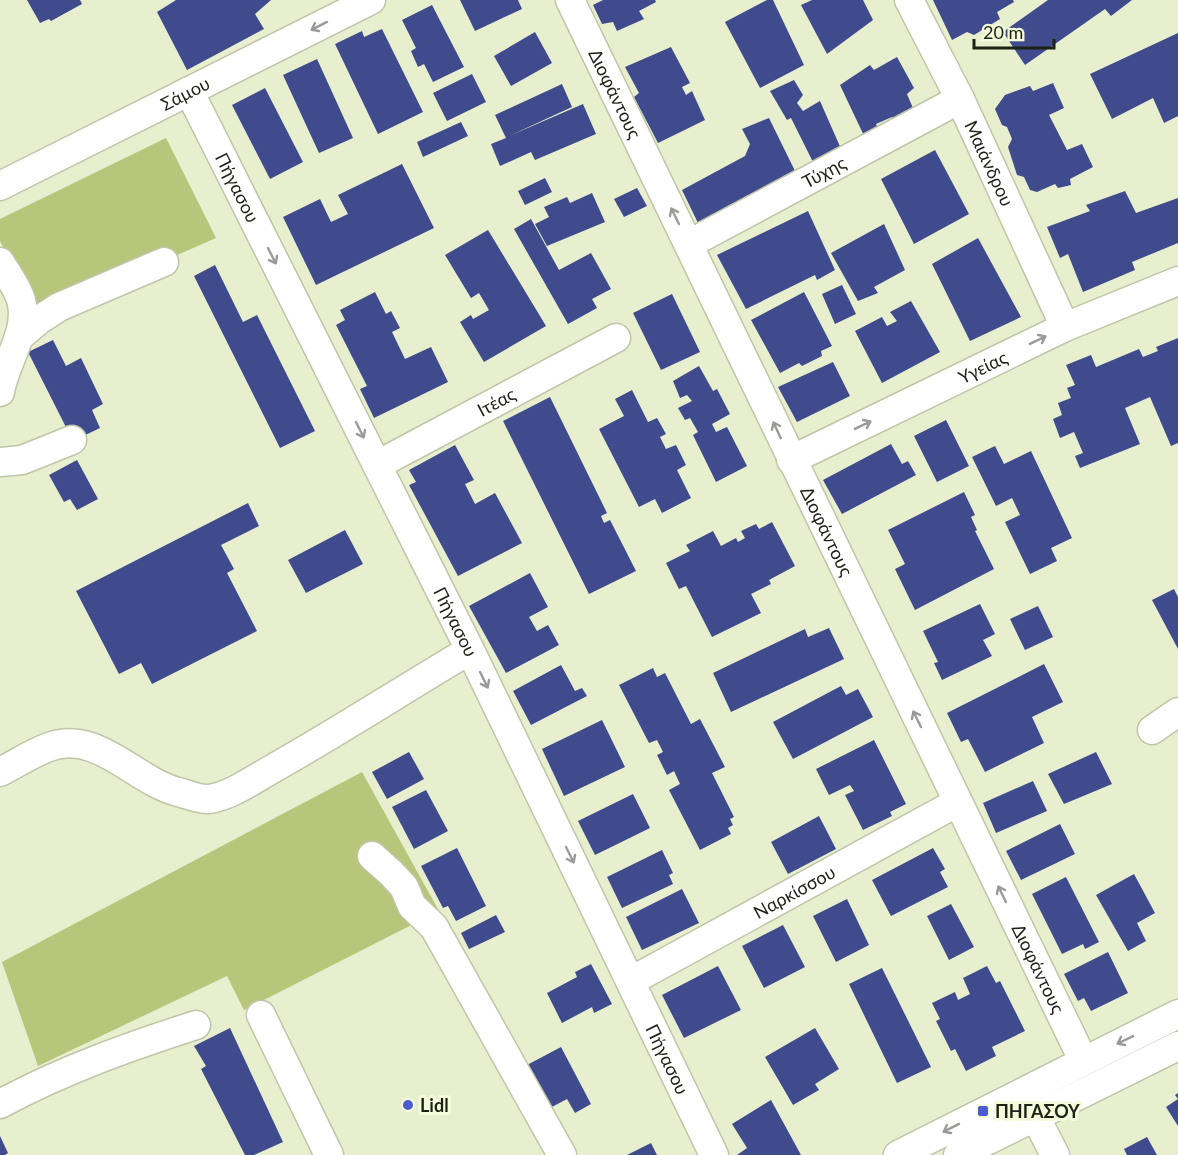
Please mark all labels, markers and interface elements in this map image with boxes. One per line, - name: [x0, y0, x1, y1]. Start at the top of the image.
- scale bar: [974, 12, 1054, 50]
- one-way arrow: [310, 21, 328, 32]
- text: 20 m: [983, 21, 1023, 43]
- street label: Διοφάντους: [584, 45, 647, 143]
- street label: Σάμου: [157, 72, 213, 115]
- street label: Μαιάνδρου: [960, 117, 1019, 209]
- street label: Πήγασου: [211, 149, 264, 226]
- street label: Τύχης: [798, 151, 850, 192]
- one-way arrow: [669, 208, 680, 226]
- one-way arrow: [266, 247, 278, 264]
- one-way arrow: [1029, 334, 1047, 345]
- street label: Υγείας: [955, 346, 1011, 388]
- street label: Ιτέας: [473, 382, 520, 421]
- one-way arrow: [853, 419, 871, 431]
- one-way arrow: [354, 421, 366, 439]
- one-way arrow: [771, 422, 782, 440]
- street label: Διοφάντους: [796, 483, 858, 580]
- street label: Πήγασου: [429, 583, 482, 660]
- one-way arrow: [479, 670, 491, 688]
- one-way arrow: [911, 710, 923, 728]
- one-way arrow: [564, 845, 576, 863]
- street label: Ναρκίσσου: [749, 860, 839, 923]
- one-way arrow: [996, 886, 1008, 904]
- street label: Διοφάντους: [1008, 920, 1070, 1017]
- street label: Πήγασου: [641, 1021, 694, 1098]
- one-way arrow: [1117, 1034, 1135, 1046]
- place label: Lidl: [420, 1094, 449, 1116]
- marker: Lidl: [401, 1098, 415, 1112]
- place label: ΠΗΓΑΣΟΥ: [995, 1100, 1080, 1122]
- marker: ΠΗΓΑΣΟΥ: [976, 1104, 990, 1118]
- one-way arrow: [943, 1122, 961, 1134]

